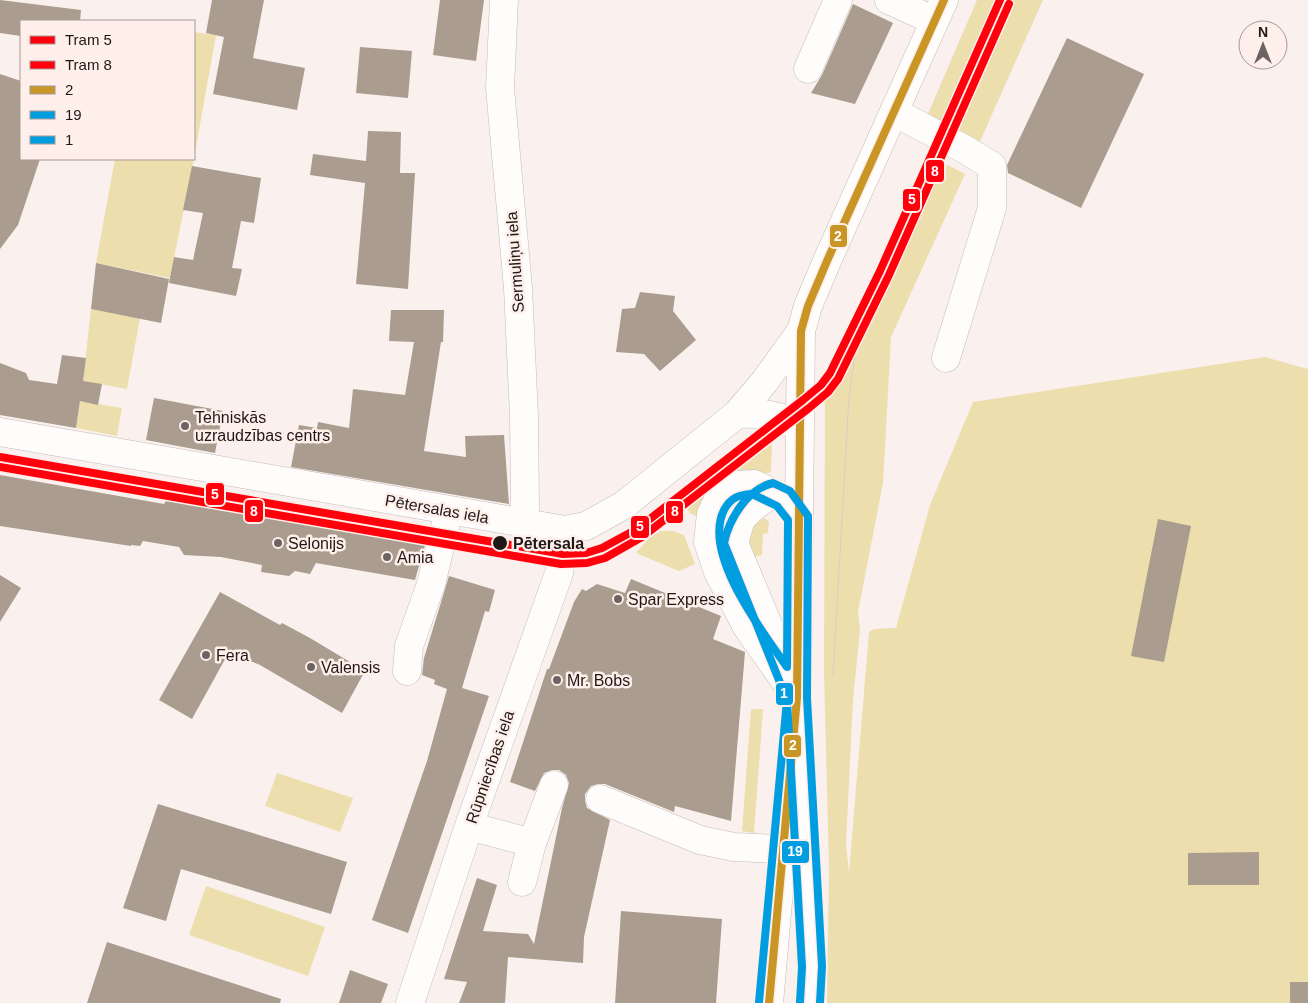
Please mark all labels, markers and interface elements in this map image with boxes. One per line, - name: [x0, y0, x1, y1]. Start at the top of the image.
- legend: [20, 20, 195, 160]
- north arrow: [1238, 20, 1288, 70]
- text: N: [1258, 24, 1268, 40]
- text: Tram 5: [65, 31, 112, 48]
- text: Tram 8: [65, 56, 112, 73]
- text: 2: [65, 81, 73, 98]
- text: 19: [65, 106, 82, 123]
- text: 1: [65, 131, 73, 148]
- line badge: 8: [925, 159, 945, 183]
- text: 8: [931, 163, 939, 179]
- line badge: 5: [902, 188, 921, 212]
- text: 5: [908, 191, 916, 207]
- street label: Sermuliņu iela: [503, 211, 527, 313]
- line badge: 2: [829, 224, 848, 248]
- text: 2: [834, 228, 842, 244]
- place label: Tehniskās uzraudzības centrs: [195, 409, 330, 444]
- marker: Tehniskās uzraudzības centrs: [179, 420, 191, 432]
- line badge: 5: [205, 482, 225, 506]
- text: 5: [211, 486, 219, 502]
- street label: Pētersalas iela: [384, 492, 490, 526]
- line badge: 8: [244, 499, 264, 523]
- line badge: 8: [665, 500, 684, 524]
- text: 8: [250, 503, 258, 519]
- text: 8: [671, 503, 679, 519]
- line badge: 5: [630, 515, 650, 539]
- text: 5: [636, 518, 644, 534]
- marker: Pētersala: [491, 534, 509, 552]
- place label: Selonijs: [288, 535, 344, 552]
- place label: Pētersala: [513, 535, 584, 552]
- marker: Selonijs: [272, 537, 284, 549]
- place label: Amia: [397, 549, 434, 566]
- marker: Amia: [381, 551, 393, 563]
- place label: Spar Express: [628, 591, 724, 608]
- marker: Spar Express: [612, 593, 624, 605]
- place label: Fera: [216, 647, 249, 664]
- marker: Fera: [200, 649, 212, 661]
- place label: Valensis: [321, 659, 380, 676]
- marker: Valensis: [305, 661, 317, 673]
- place label: Mr. Bobs: [567, 672, 630, 689]
- marker: Mr. Bobs: [551, 674, 563, 686]
- line badge: 1: [775, 682, 794, 706]
- text: 1: [780, 685, 788, 701]
- street label: Rūpniecības iela: [463, 708, 517, 826]
- line badge: 2: [783, 734, 802, 758]
- text: 2: [789, 737, 797, 753]
- line badge: 19: [781, 840, 810, 864]
- text: 19: [787, 843, 803, 859]

